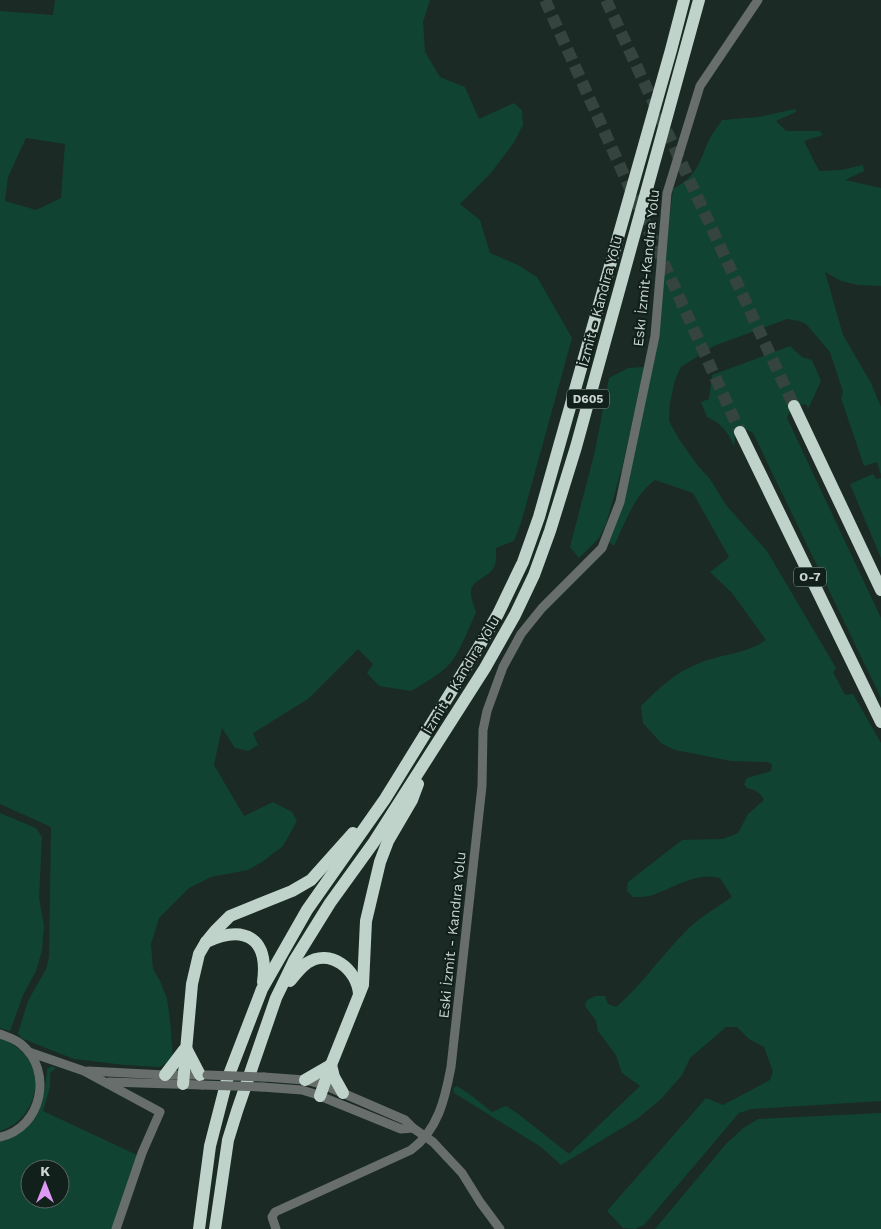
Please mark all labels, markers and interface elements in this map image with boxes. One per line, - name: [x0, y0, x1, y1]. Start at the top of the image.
- street label: Eskı İzmit-Kandıra Yolu: [630, 189, 662, 347]
- street label: İzmit - Kandıra Yolu: [575, 234, 625, 368]
- road number: D605: [567, 389, 609, 408]
- road number: O-7: [794, 568, 826, 586]
- street label: İzmit - Kandıra Yolu: [419, 613, 503, 737]
- street label: Eski İzmit - Kandıra Yolu: [435, 851, 469, 1019]
- north arrow: [20, 1159, 70, 1209]
- text: K: [40, 1163, 50, 1179]

